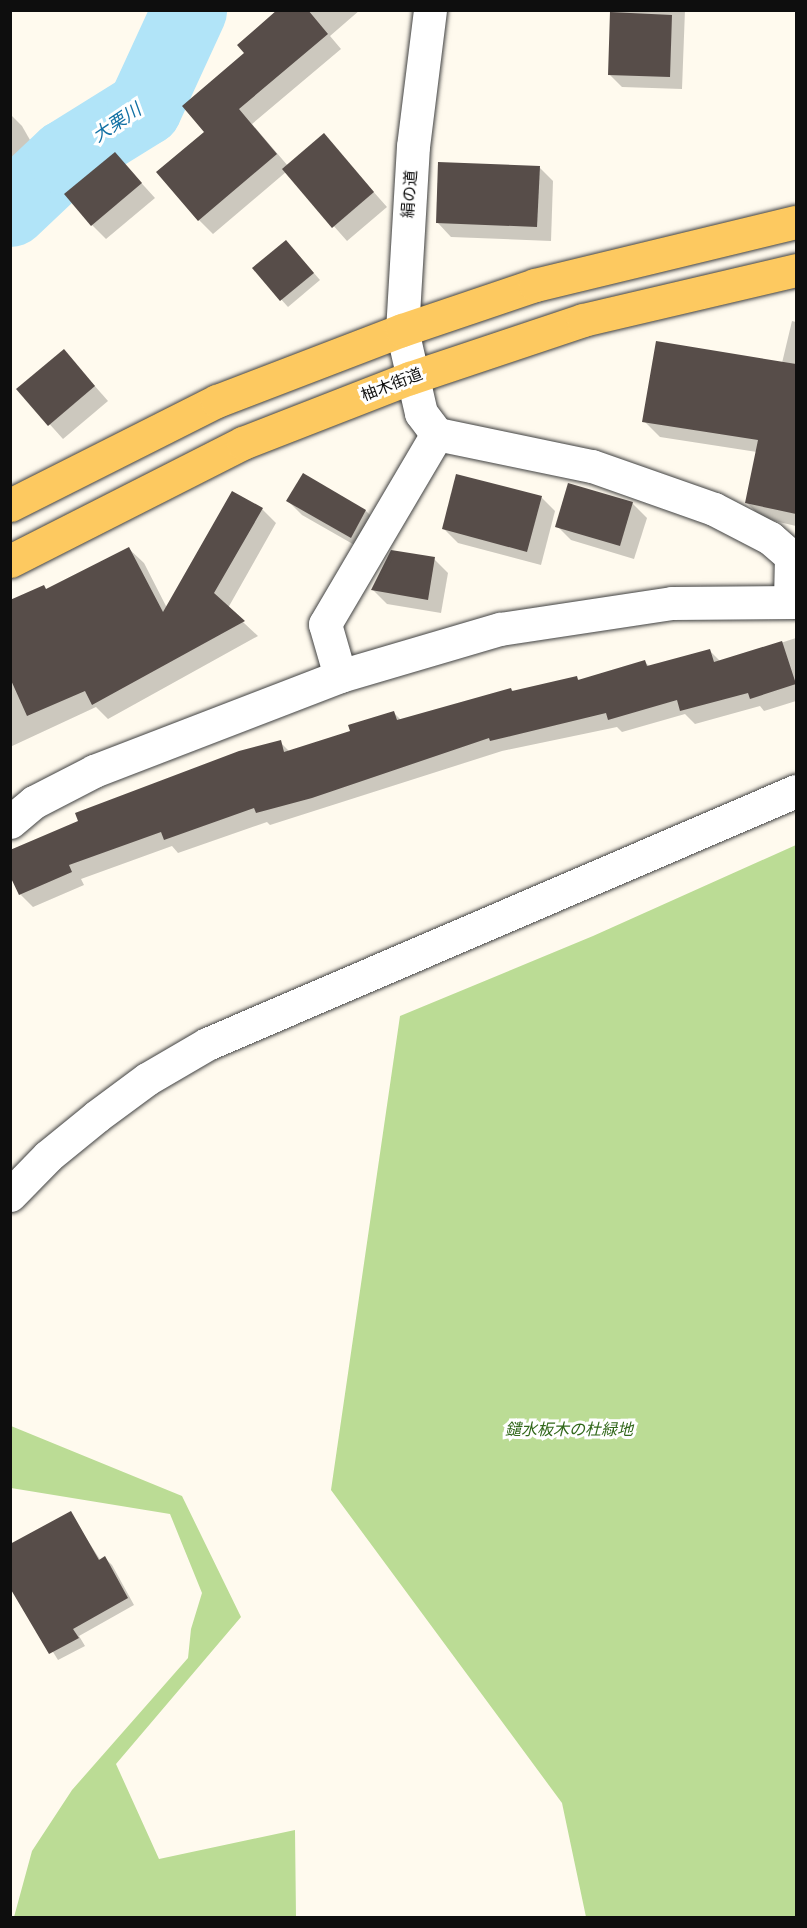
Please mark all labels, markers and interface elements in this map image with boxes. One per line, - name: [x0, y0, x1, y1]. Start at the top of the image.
- water label: 大栗川: [89, 99, 145, 147]
- street label: 絹の道: [399, 169, 421, 219]
- street label: 柚木街道: [359, 365, 425, 405]
- park label: 鑓水板木の杜緑地: [505, 1420, 633, 1440]

